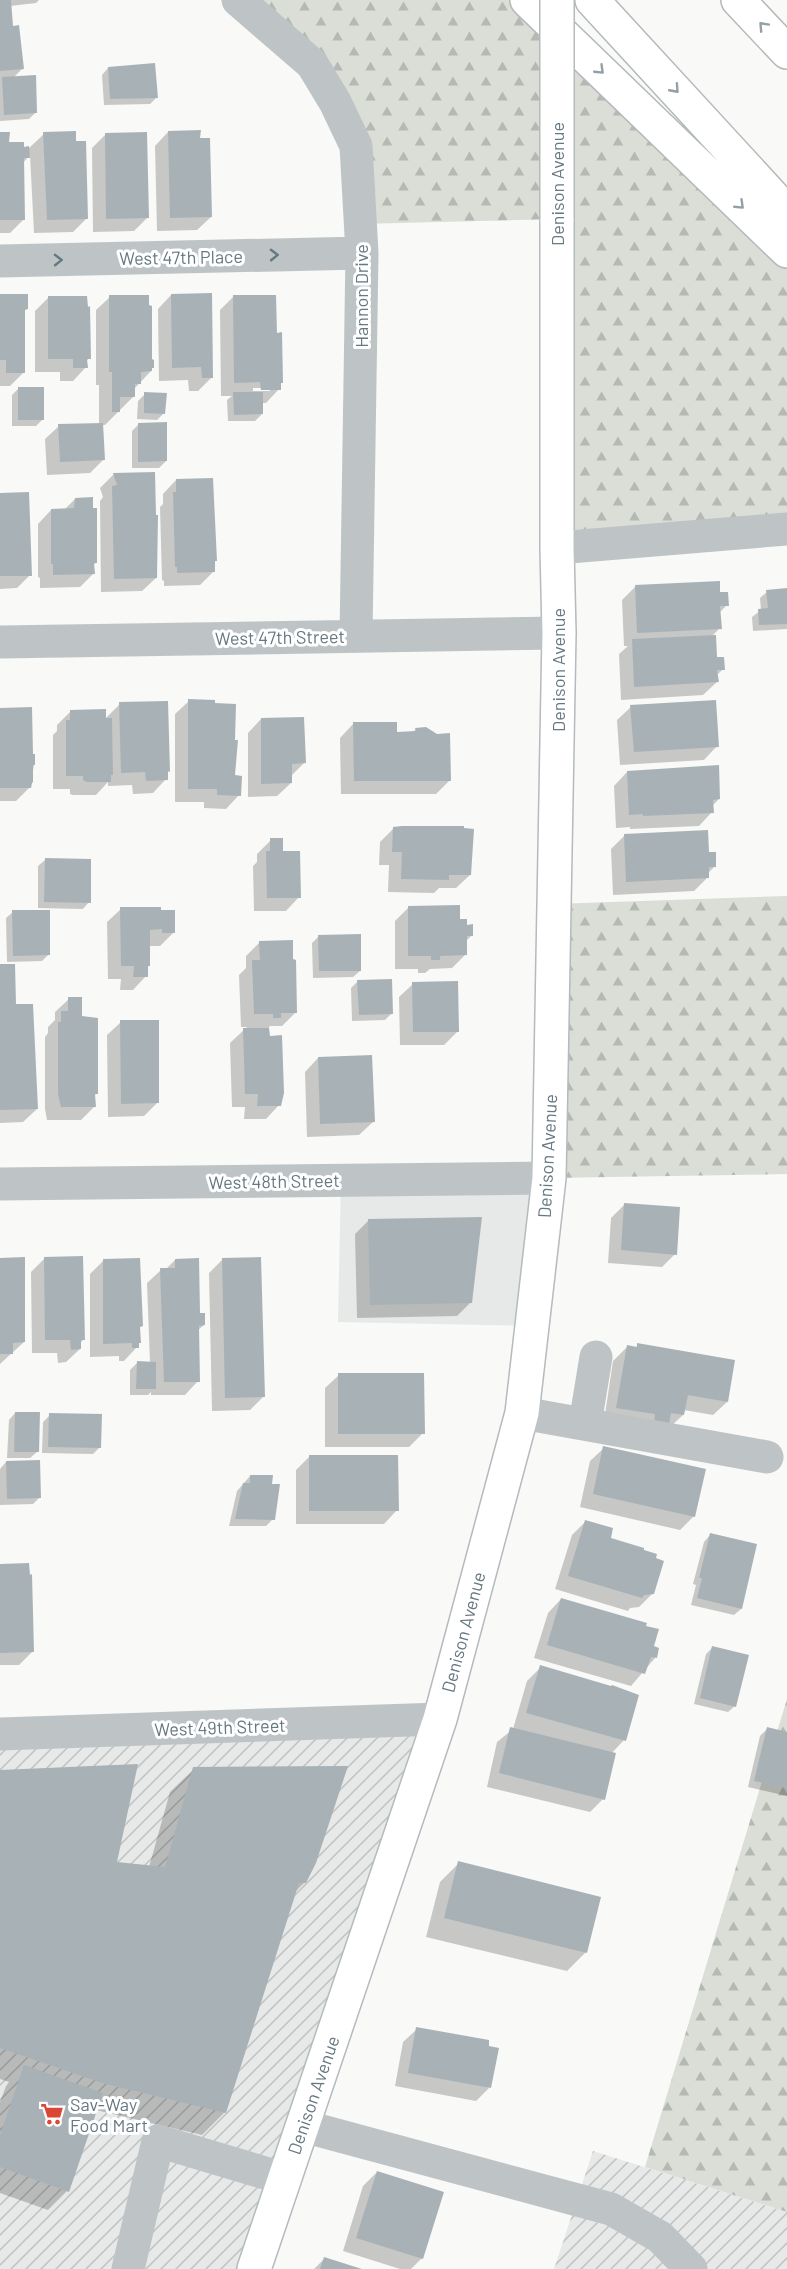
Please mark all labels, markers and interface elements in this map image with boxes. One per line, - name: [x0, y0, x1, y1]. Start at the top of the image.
- one-way arrow: [759, 22, 770, 33]
- one-way arrow: [592, 62, 603, 73]
- one-way arrow: [668, 82, 679, 93]
- street label: Denison Avenue: [546, 122, 568, 246]
- one-way arrow: [732, 198, 743, 209]
- street label: Hannon Drive: [350, 244, 372, 348]
- street label: West 47th Place: [119, 245, 243, 269]
- one-way arrow: [270, 249, 279, 261]
- one-way arrow: [54, 254, 63, 266]
- street label: Denison Avenue: [547, 608, 569, 732]
- street label: West 47th Street: [215, 625, 345, 649]
- street label: Denison Avenue: [533, 1094, 561, 1218]
- street label: West 48th Street: [208, 1169, 340, 1193]
- street label: Denison Avenue: [436, 1569, 490, 1695]
- street label: West 49th Street: [154, 1714, 286, 1740]
- street label: Denison Avenue: [282, 2033, 344, 2157]
- place label: Sav-Way Food Mart: [70, 2093, 148, 2136]
- supermarket icon: Sav-Way Food Mart: [39, 2101, 65, 2127]

